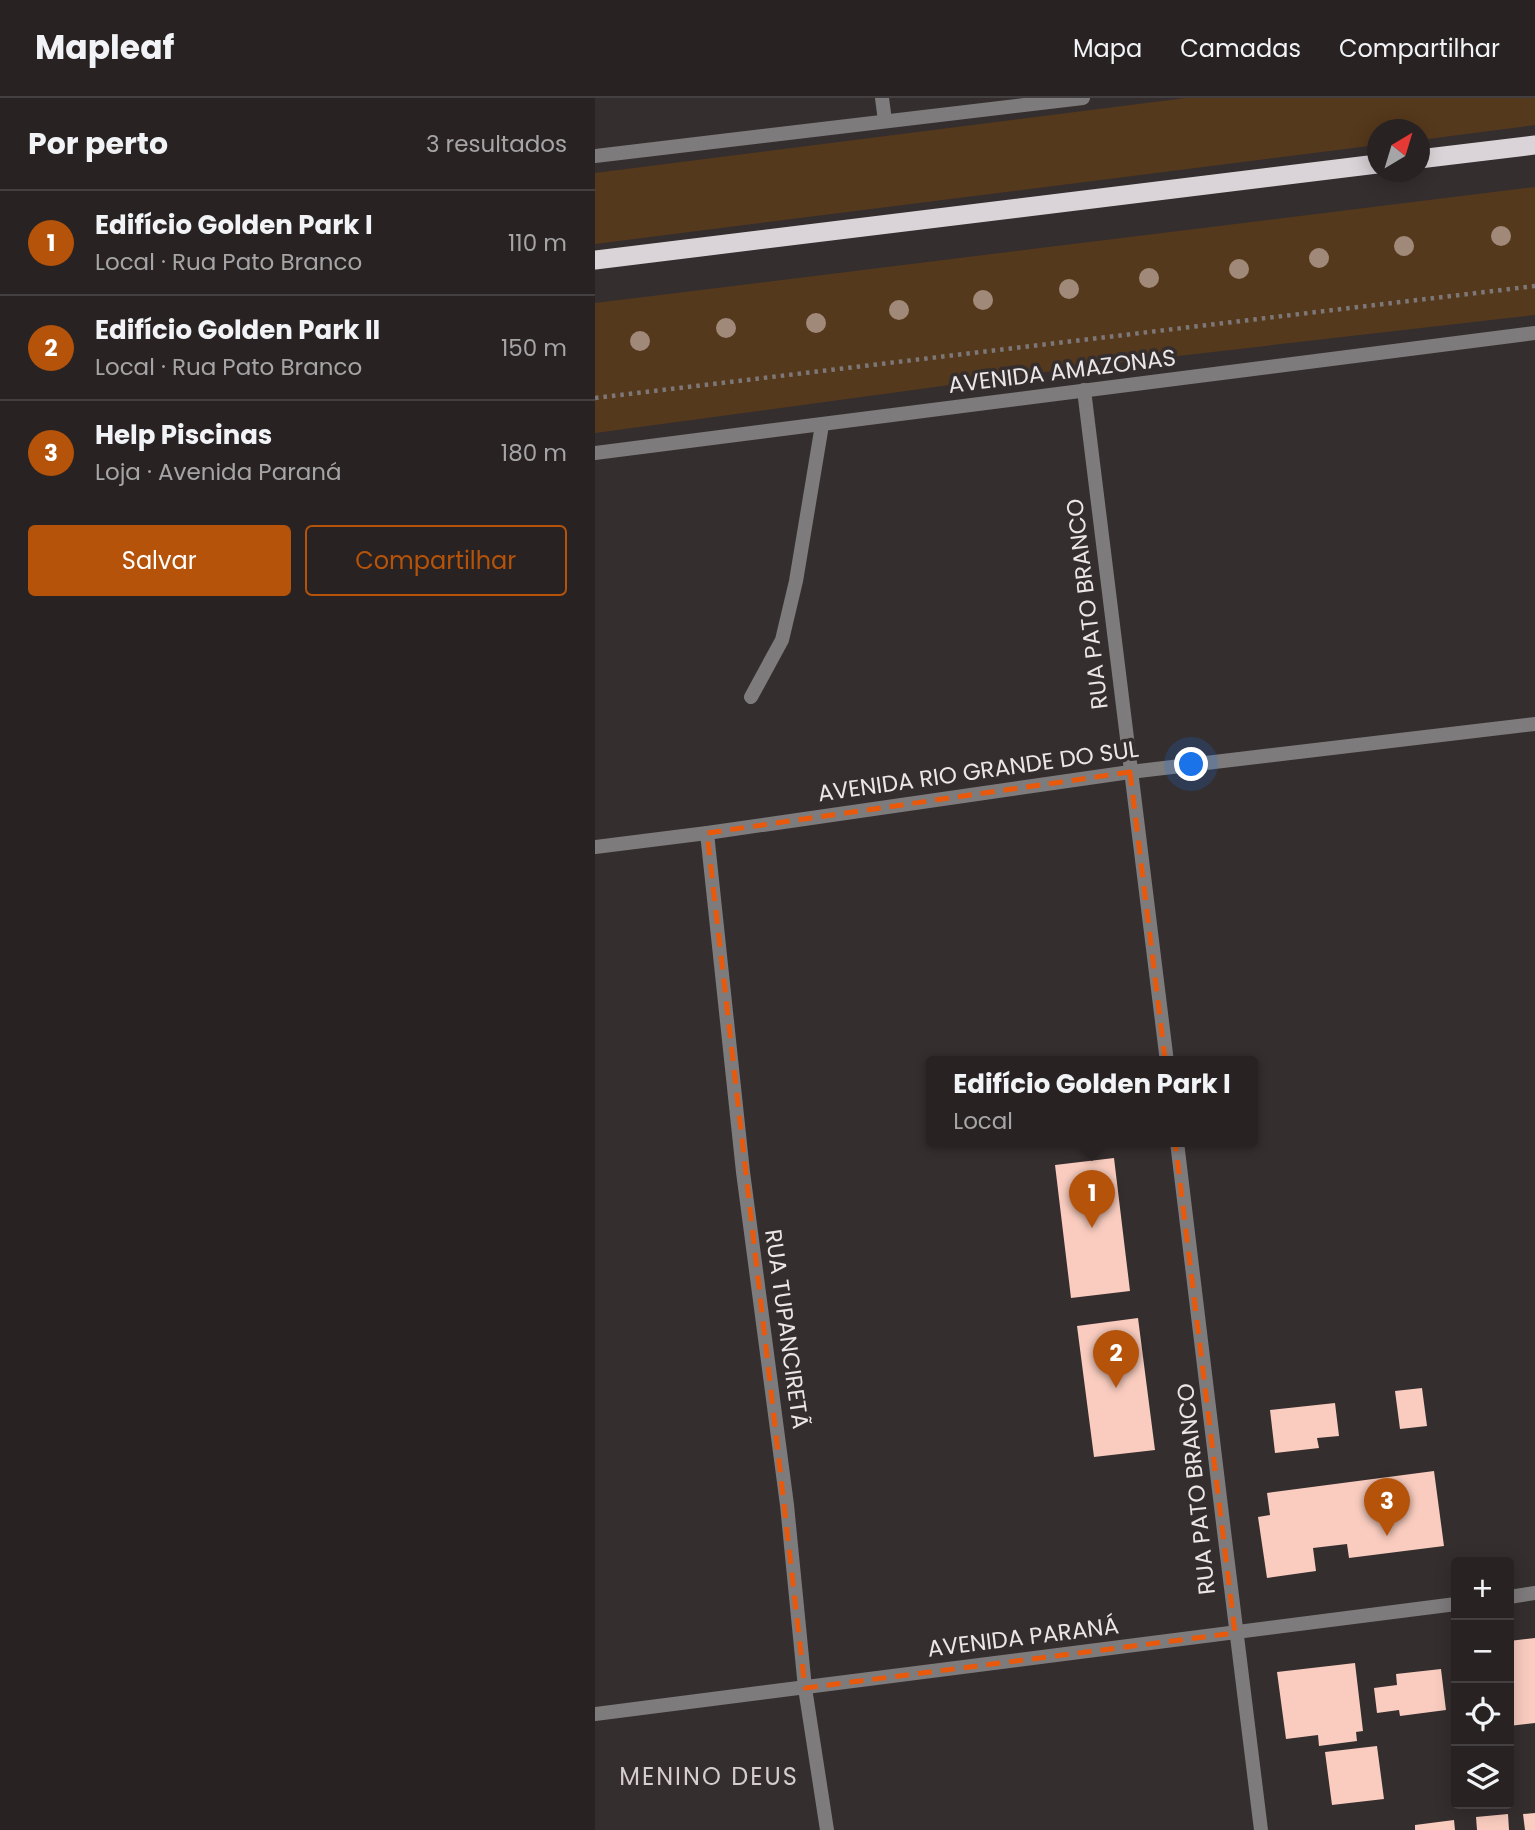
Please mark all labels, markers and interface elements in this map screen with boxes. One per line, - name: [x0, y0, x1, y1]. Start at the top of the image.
- text: Mapleaf: [35, 24, 174, 71]
- text: Mapa: [1073, 32, 1142, 65]
- text: Camadas: [1180, 32, 1301, 65]
- text: Compartilhar: [1339, 32, 1500, 65]
- north arrow: [1367, 119, 1430, 182]
- text: Por perto: [28, 122, 168, 165]
- text: 3 resultados: [426, 128, 567, 160]
- text: Edifício Golden Park I: [95, 207, 373, 243]
- text: 1: [47, 227, 55, 259]
- text: 110 m: [508, 227, 567, 259]
- text: Local · Rua Pato Branco: [95, 246, 362, 278]
- text: Edifício Golden Park II: [95, 312, 380, 348]
- text: 2: [44, 332, 58, 364]
- text: 150 m: [501, 332, 567, 364]
- street label: AVENIDA AMAZONAS: [946, 341, 1178, 401]
- text: Local · Rua Pato Branco: [95, 351, 362, 383]
- text: Help Piscinas: [95, 417, 272, 453]
- text: 3: [44, 437, 58, 469]
- text: 180 m: [501, 437, 567, 469]
- text: Loja · Avenida Paraná: [95, 456, 342, 488]
- street label: RUA PATO BRANCO: [1058, 497, 1116, 711]
- button: Salvar: [28, 525, 291, 596]
- button: Compartilhar: [305, 525, 567, 596]
- street label: AVENIDA RIO GRANDE DO SUL: [816, 733, 1141, 809]
- your location: [1174, 747, 1208, 781]
- popup: [926, 1056, 1258, 1147]
- text: Edifício Golden Park I: [953, 1066, 1231, 1102]
- text: Local: [953, 1105, 1013, 1137]
- pin: 1: [1069, 1170, 1115, 1228]
- street label: RUA TUPANCIRETÃ: [757, 1227, 817, 1431]
- pin: 2: [1093, 1330, 1139, 1388]
- street label: RUA PATO BRANCO: [1169, 1382, 1223, 1596]
- pin: 3: [1364, 1478, 1410, 1536]
- map controls: [1451, 1557, 1514, 1809]
- button: +: [1451, 1557, 1514, 1620]
- street label: AVENIDA PARANÁ: [925, 1609, 1121, 1665]
- button: −: [1451, 1620, 1514, 1683]
- button: locate: [1451, 1683, 1514, 1746]
- button: layers: [1451, 1746, 1514, 1809]
- district label: MENINO DEUS: [619, 1760, 799, 1793]

